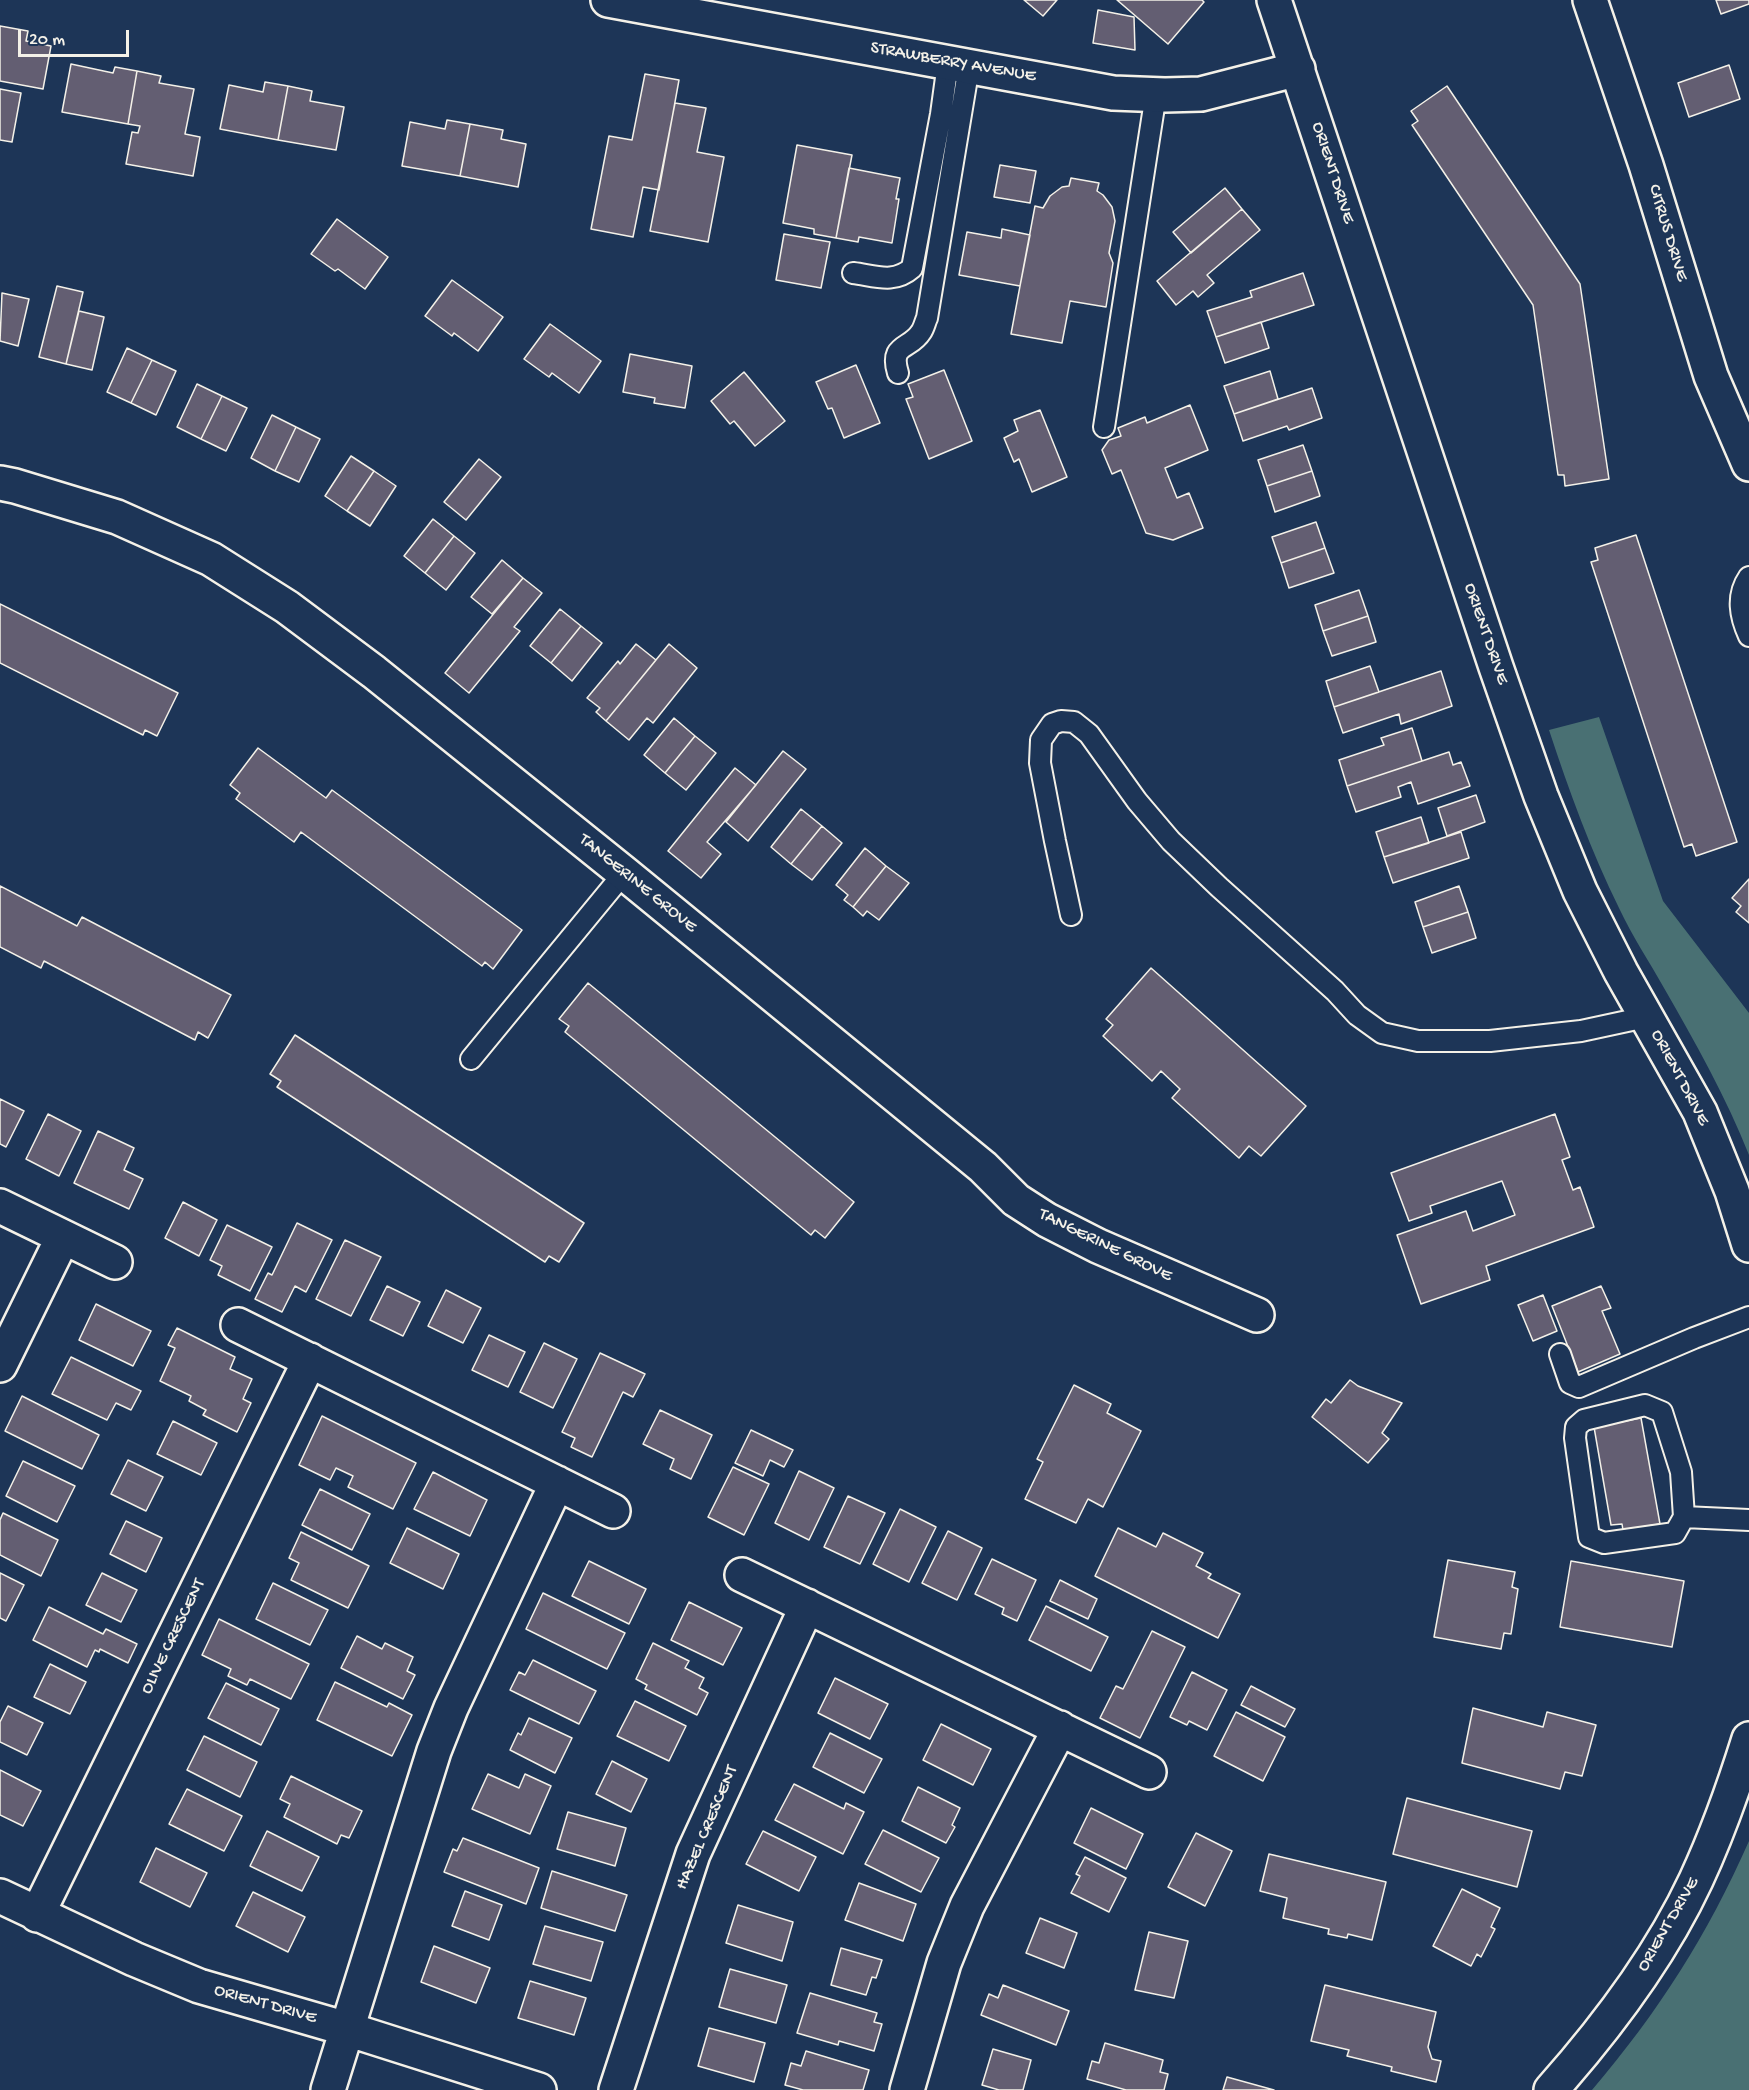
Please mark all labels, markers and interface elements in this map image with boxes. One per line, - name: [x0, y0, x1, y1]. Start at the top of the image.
- scale bar: [21, 18, 132, 56]
- text: 20 m: [29, 30, 65, 51]
- street label: STRAWBERRY AVENUE: [869, 38, 1037, 88]
- street label: ORIENT DRIVE: [1305, 120, 1359, 226]
- street label: CITRUS DRIVE: [1642, 182, 1692, 284]
- street label: ORIENT DRIVE: [1458, 581, 1512, 687]
- street label: TANGERINE GROVE: [574, 830, 700, 938]
- street label: ORIENT DRIVE: [1645, 1026, 1713, 1130]
- street label: TANGERINE GROVE: [1035, 1204, 1175, 1288]
- street label: OLIVE CRESCENT: [137, 1576, 211, 1698]
- street label: HAZEL CRESCENT: [672, 1763, 744, 1893]
- street label: ORIENT DRIVE: [1633, 1874, 1705, 1976]
- street label: ORIENT DRIVE: [211, 1980, 319, 2030]

